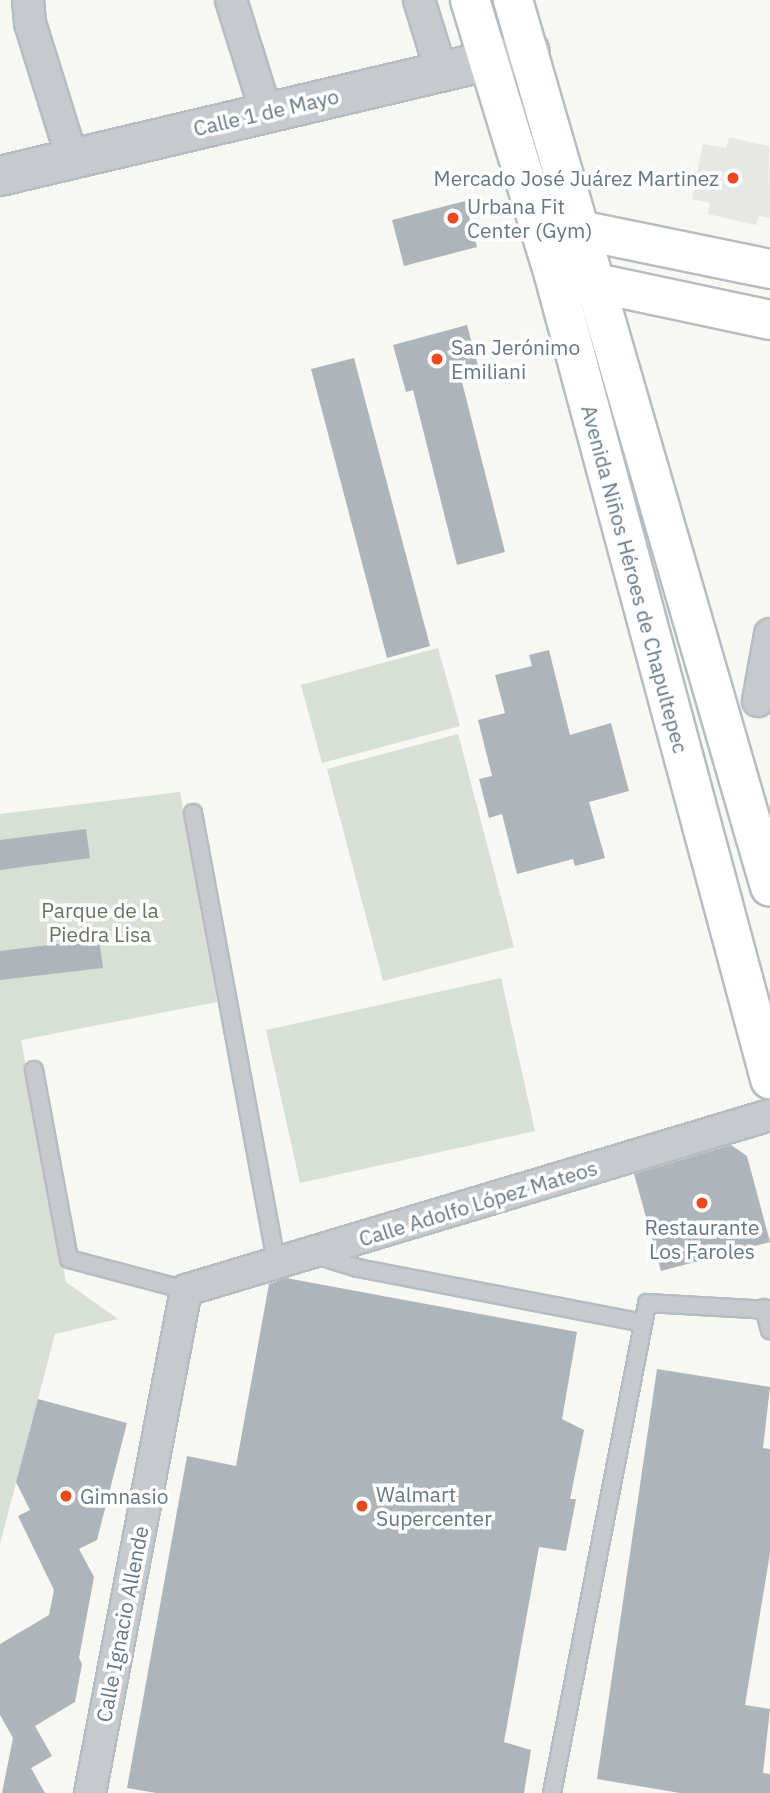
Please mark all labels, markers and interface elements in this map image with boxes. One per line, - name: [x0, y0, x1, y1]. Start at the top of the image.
- street label: Calle 1 de Mayo: [191, 83, 341, 141]
- place label: Mercado José Juárez Martinez: [434, 165, 719, 191]
- marker: Mercado José Juárez Martinez: [725, 170, 741, 186]
- place label: Urbana Fit Center (Gym): [467, 193, 592, 243]
- marker: Urbana Fit Center (Gym): [445, 210, 461, 226]
- place label: San Jerónimo Emiliani: [451, 334, 580, 384]
- marker: San Jerónimo Emiliani: [429, 351, 445, 367]
- street label: Avenida Niños Héroes de Chapultepec: [576, 402, 694, 756]
- park label: Parque de la Piedra Lisa: [41, 897, 159, 947]
- street label: Calle Adolfo López Mateos: [356, 1155, 600, 1251]
- marker: Restaurante Los Faroles: [694, 1195, 710, 1211]
- place label: Restaurante Los Faroles: [645, 1214, 759, 1264]
- place label: Walmart Supercenter: [376, 1481, 492, 1531]
- place label: Gimnasio: [80, 1483, 169, 1509]
- marker: Gimnasio: [58, 1488, 74, 1504]
- marker: Walmart Supercenter: [354, 1498, 370, 1514]
- street label: Calle Ignacio Allende: [91, 1524, 153, 1724]

